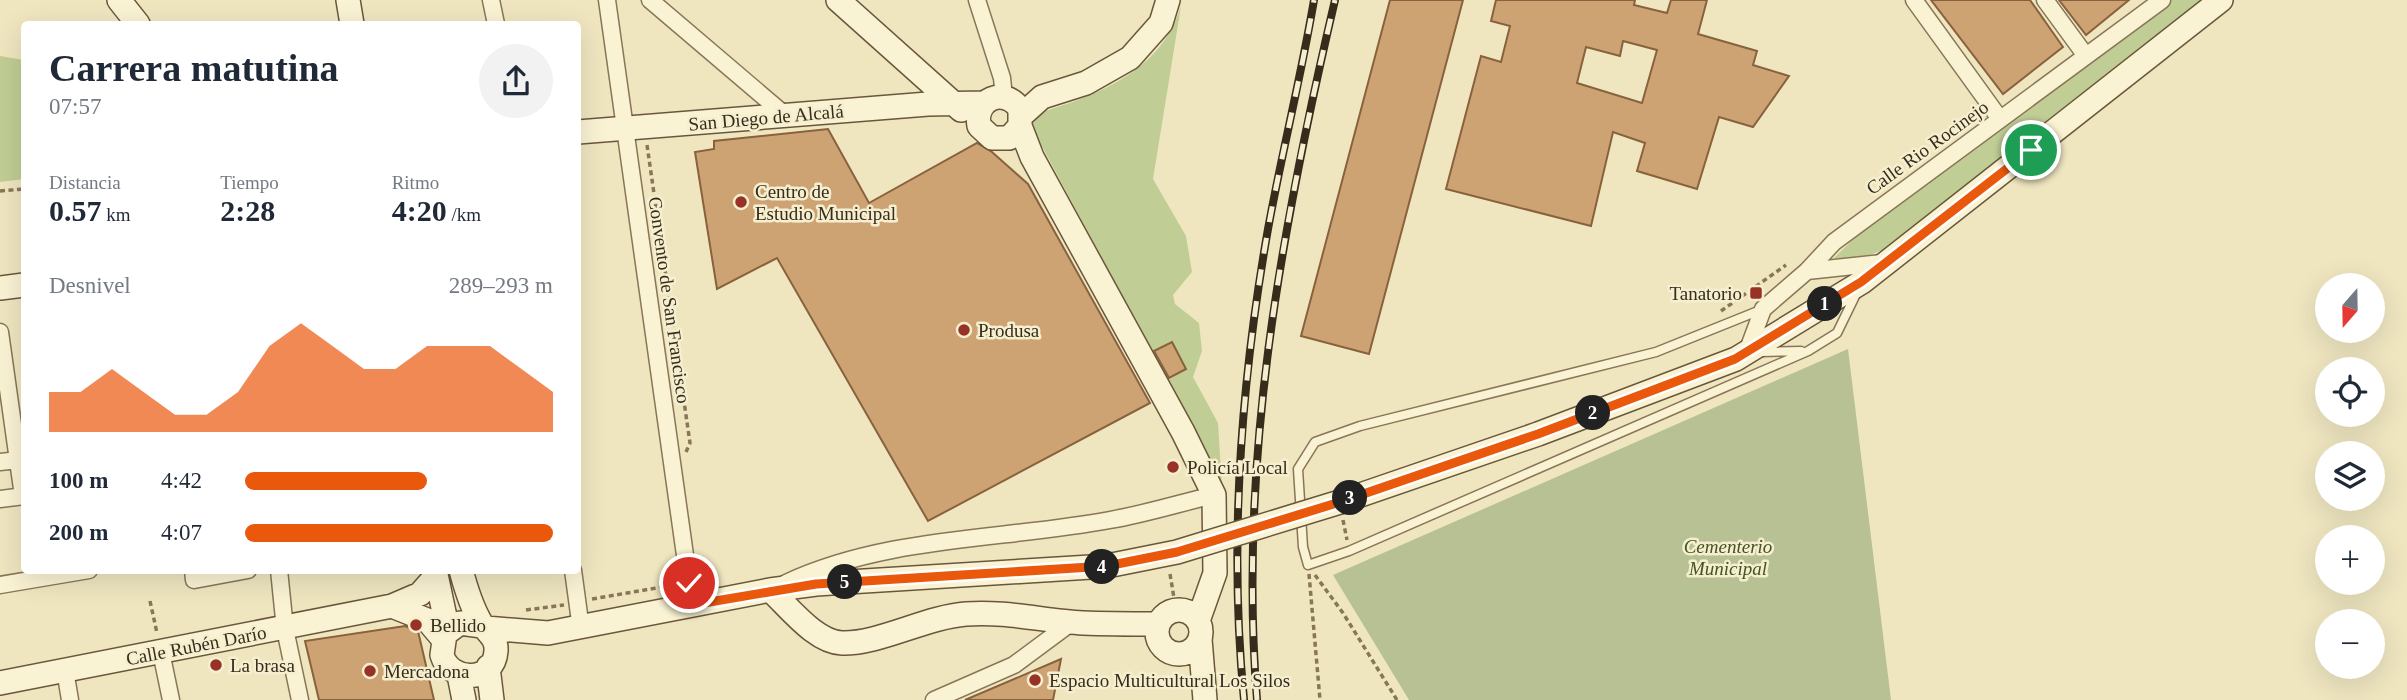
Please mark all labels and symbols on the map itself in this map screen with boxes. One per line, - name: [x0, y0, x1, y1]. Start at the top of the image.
- street label: Calle Rio Rocinejo: [1862, 96, 1992, 199]
- street label: San Diego de Alcalá: [688, 100, 845, 135]
- pin: [2001, 120, 2061, 180]
- place label: Centro de Estudio Municipal: [755, 181, 896, 224]
- marker: Centro de Estudio Municipal: [733, 194, 749, 210]
- street label: Convento de San Francisco: [645, 195, 694, 405]
- north arrow: [2315, 273, 2385, 343]
- place label: Tanatorio: [1669, 283, 1742, 304]
- marker: Tanatorio: [1748, 285, 1764, 301]
- pin: 1: [1808, 286, 1842, 322]
- place label: Produsa: [978, 320, 1040, 341]
- marker: Produsa: [956, 322, 972, 338]
- pin: 2: [1576, 396, 1610, 430]
- place label: Policía Local: [1187, 457, 1288, 478]
- marker: Policía Local: [1165, 459, 1181, 475]
- pin: 3: [1332, 480, 1368, 516]
- park label: Cementerio Municipal: [1684, 536, 1772, 579]
- pin: 4: [1084, 550, 1120, 584]
- pin: [659, 553, 719, 613]
- pin: 5: [828, 564, 862, 600]
- place label: Bellido: [430, 615, 486, 636]
- marker: Bellido: [408, 617, 424, 633]
- street label: Calle Rubén Darío: [124, 622, 268, 669]
- place label: La brasa: [230, 655, 295, 676]
- marker: La brasa: [208, 657, 224, 673]
- place label: Mercadona: [384, 661, 470, 682]
- marker: Mercadona: [362, 663, 378, 679]
- place label: Espacio Multicultural Los Silos: [1049, 670, 1290, 691]
- marker: Espacio Multicultural Los Silos: [1027, 672, 1043, 688]

